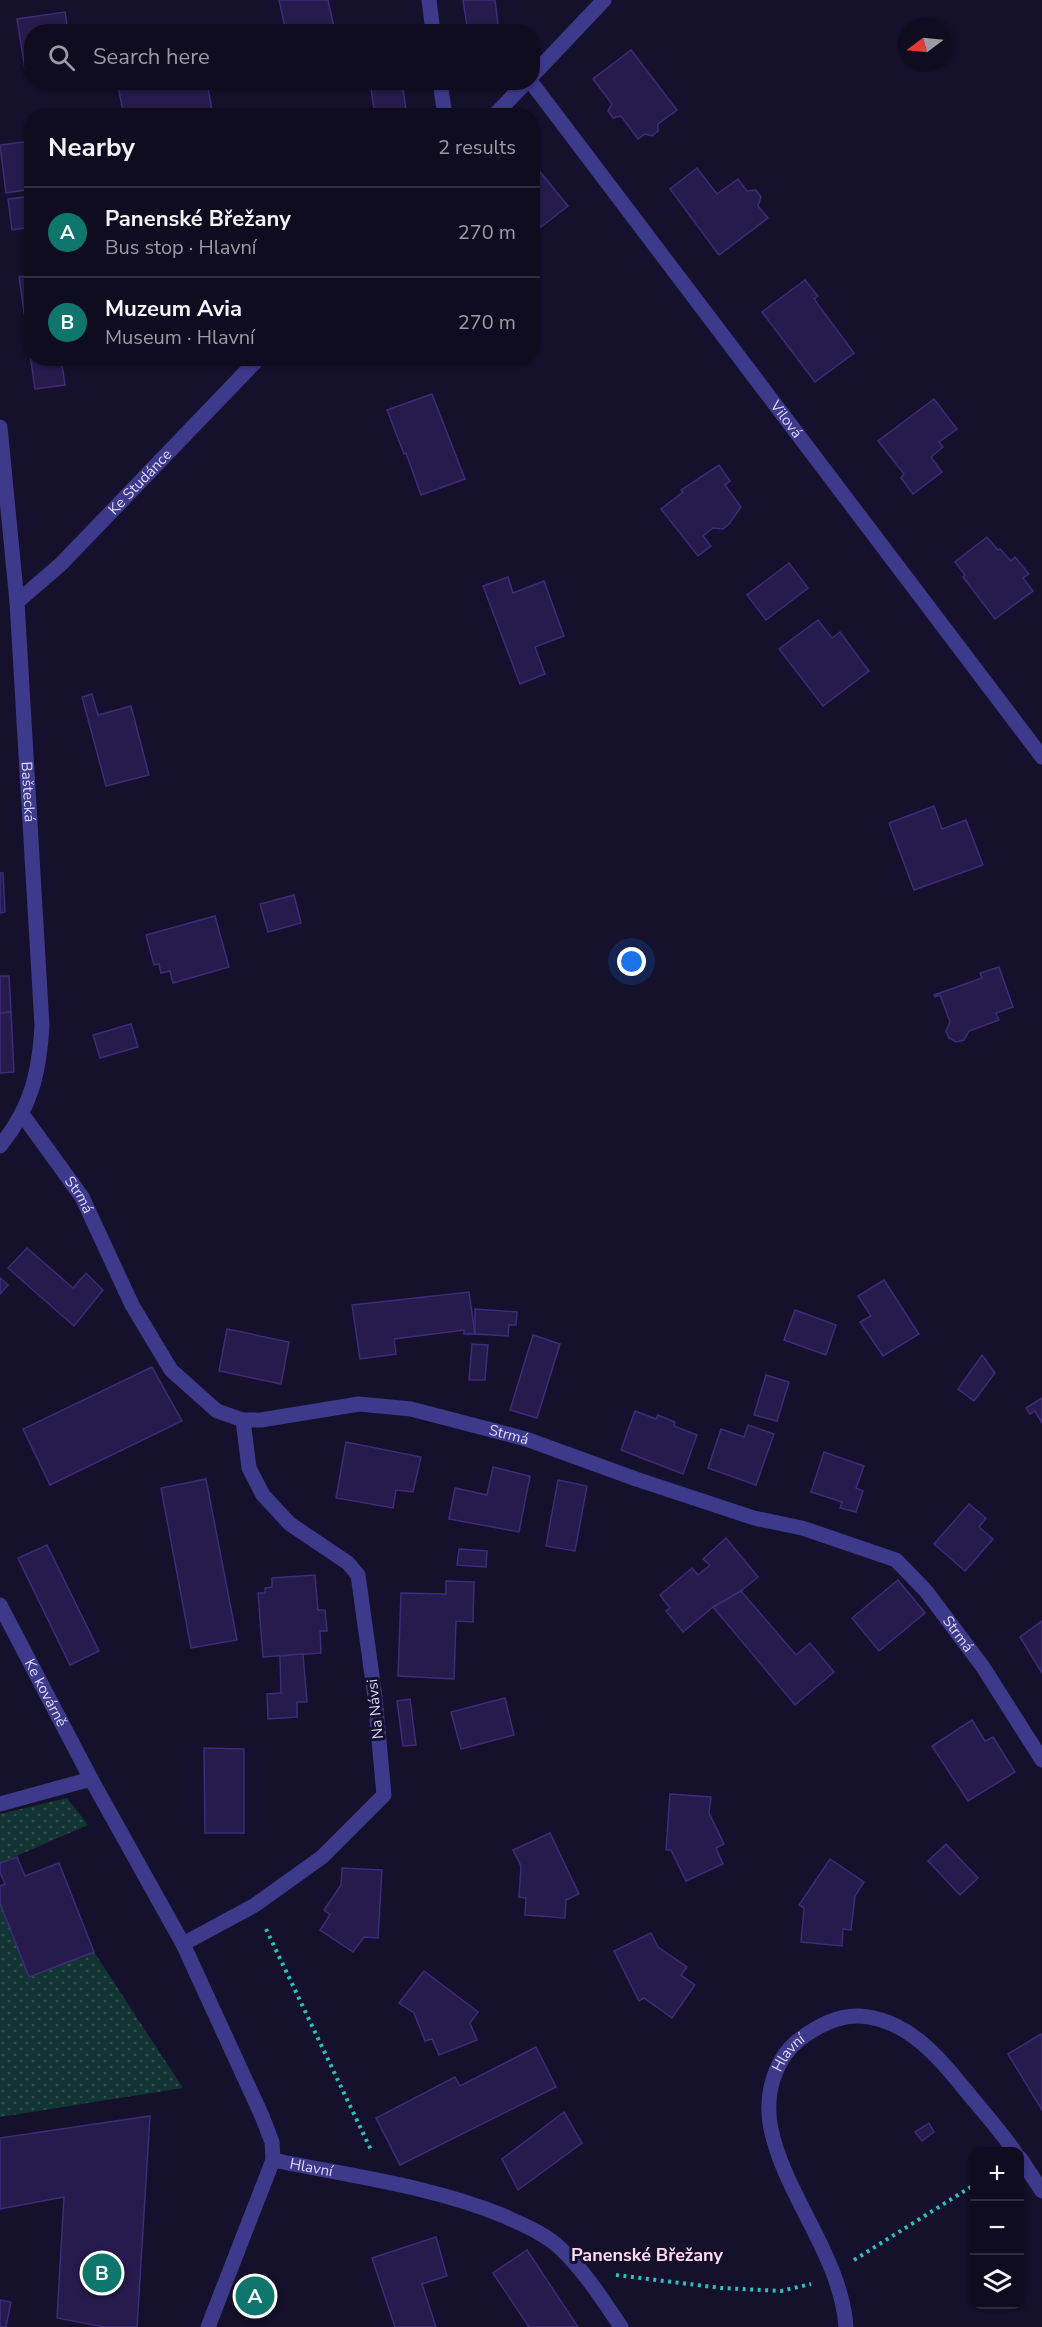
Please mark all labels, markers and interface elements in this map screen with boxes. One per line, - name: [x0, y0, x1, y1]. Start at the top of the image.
- north arrow: [898, 18, 952, 72]
- search box: [24, 24, 540, 90]
- icon: search: [45, 41, 78, 74]
- text: Search here: [93, 42, 210, 72]
- text: Nearby: [48, 130, 135, 165]
- text: 2 results: [438, 134, 516, 161]
- text: Panenské Břežany: [105, 204, 291, 234]
- text: A: [60, 219, 75, 246]
- text: 270 m: [458, 219, 516, 246]
- text: Bus stop · Hlavní: [105, 234, 256, 261]
- text: Muzeum Avia: [105, 294, 242, 324]
- text: B: [61, 309, 74, 336]
- text: 270 m: [458, 309, 516, 336]
- text: Museum · Hlavní: [105, 324, 255, 351]
- street label: Vilová: [765, 396, 807, 442]
- street label: Ke Studánce: [104, 445, 176, 519]
- street label: Baštecká: [16, 761, 40, 823]
- your location: [617, 947, 646, 976]
- street label: Strmá: [60, 1172, 98, 1217]
- street label: Strmá: [487, 1420, 531, 1449]
- street label: Strmá: [938, 1612, 978, 1656]
- street label: Ke kovárně: [20, 1655, 72, 1730]
- street label: Na Návsi: [362, 1678, 388, 1740]
- street label: Hlavní: [767, 2028, 810, 2075]
- map controls: [970, 2147, 1024, 2309]
- button: +: [970, 2147, 1024, 2201]
- street label: Hlavní: [288, 2154, 336, 2182]
- button: −: [970, 2201, 1024, 2255]
- district label: Panenské Břežany: [571, 2243, 724, 2267]
- pin: B: [82, 2250, 122, 2296]
- button: layers: [970, 2255, 1024, 2309]
- pin: A: [236, 2274, 274, 2318]

